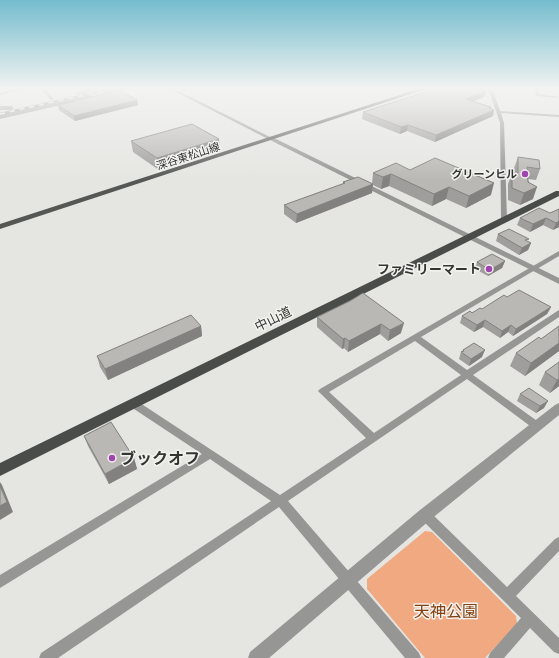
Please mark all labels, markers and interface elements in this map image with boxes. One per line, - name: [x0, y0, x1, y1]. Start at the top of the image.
- street label: 深谷東松山線: [154, 139, 222, 173]
- place label: グリーンヒル: [452, 167, 517, 181]
- marker: グリーンヒル: [520, 169, 530, 179]
- place label: ファミリーマート: [377, 261, 481, 278]
- marker: ファミリーマート: [484, 264, 494, 274]
- street label: 中山道: [252, 303, 294, 335]
- place label: ブックオフ: [120, 447, 200, 469]
- marker: ブックオフ: [107, 453, 117, 463]
- park label: 天神公園: [414, 600, 478, 622]

